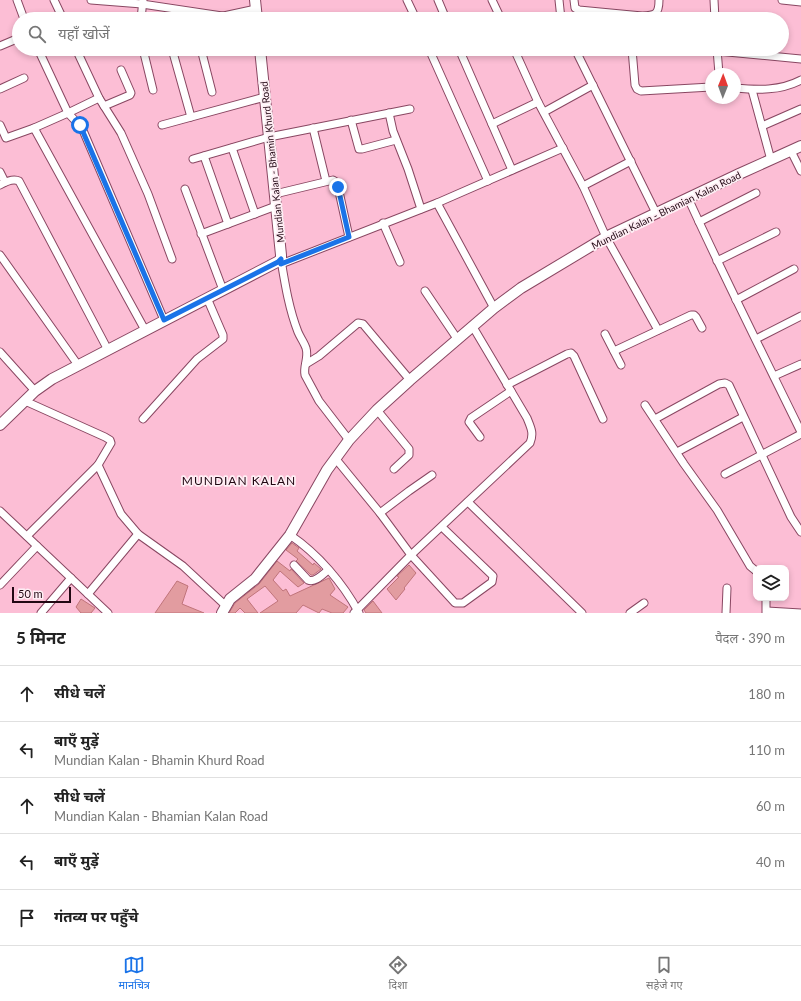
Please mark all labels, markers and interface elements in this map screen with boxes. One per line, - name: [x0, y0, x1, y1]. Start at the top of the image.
- search box: [12, 12, 789, 56]
- icon: search: [26, 23, 48, 45]
- text: यहाँ खोजें: [58, 24, 110, 42]
- north arrow: [705, 68, 741, 104]
- street label: Mundian Kalan - Bhamin Khurd Road: [258, 81, 286, 243]
- route start: [71, 116, 89, 134]
- street label: Mundian Kalan - Bhamian Kalan Road: [589, 169, 743, 251]
- route end: [329, 178, 347, 196]
- district label: MUNDIAN KALAN: [182, 473, 296, 488]
- map controls: [753, 565, 789, 601]
- button: layers: [753, 565, 789, 601]
- scale bar: [12, 585, 71, 604]
- text: 50 m: [18, 587, 43, 600]
- text: 5 मिनट: [16, 627, 66, 648]
- text: पैदल · 390 m: [715, 630, 785, 646]
- icon: ahead: [16, 683, 38, 705]
- text: सीधे चलें: [54, 683, 105, 701]
- text: 180 m: [748, 686, 785, 702]
- text: बाएँ मुड़ें: [54, 731, 99, 749]
- icon: left: [16, 739, 38, 761]
- text: 110 m: [748, 742, 785, 758]
- text: Mundian Kalan - Bhamin Khurd Road: [54, 752, 265, 768]
- text: सीधे चलें: [54, 787, 105, 805]
- icon: ahead: [16, 795, 38, 817]
- text: 60 m: [756, 798, 785, 814]
- text: Mundian Kalan - Bhamian Kalan Road: [54, 808, 268, 824]
- icon: left: [16, 851, 38, 873]
- text: बाएँ मुड़ें: [54, 851, 99, 869]
- text: 40 m: [756, 854, 785, 870]
- icon: arrive: [16, 907, 38, 929]
- text: गंतव्य पर पहुँचे: [54, 907, 138, 925]
- tab: मानचित्र: [119, 954, 150, 993]
- tab: दिशा: [387, 954, 409, 993]
- tab: सहेजे गए: [646, 954, 682, 993]

